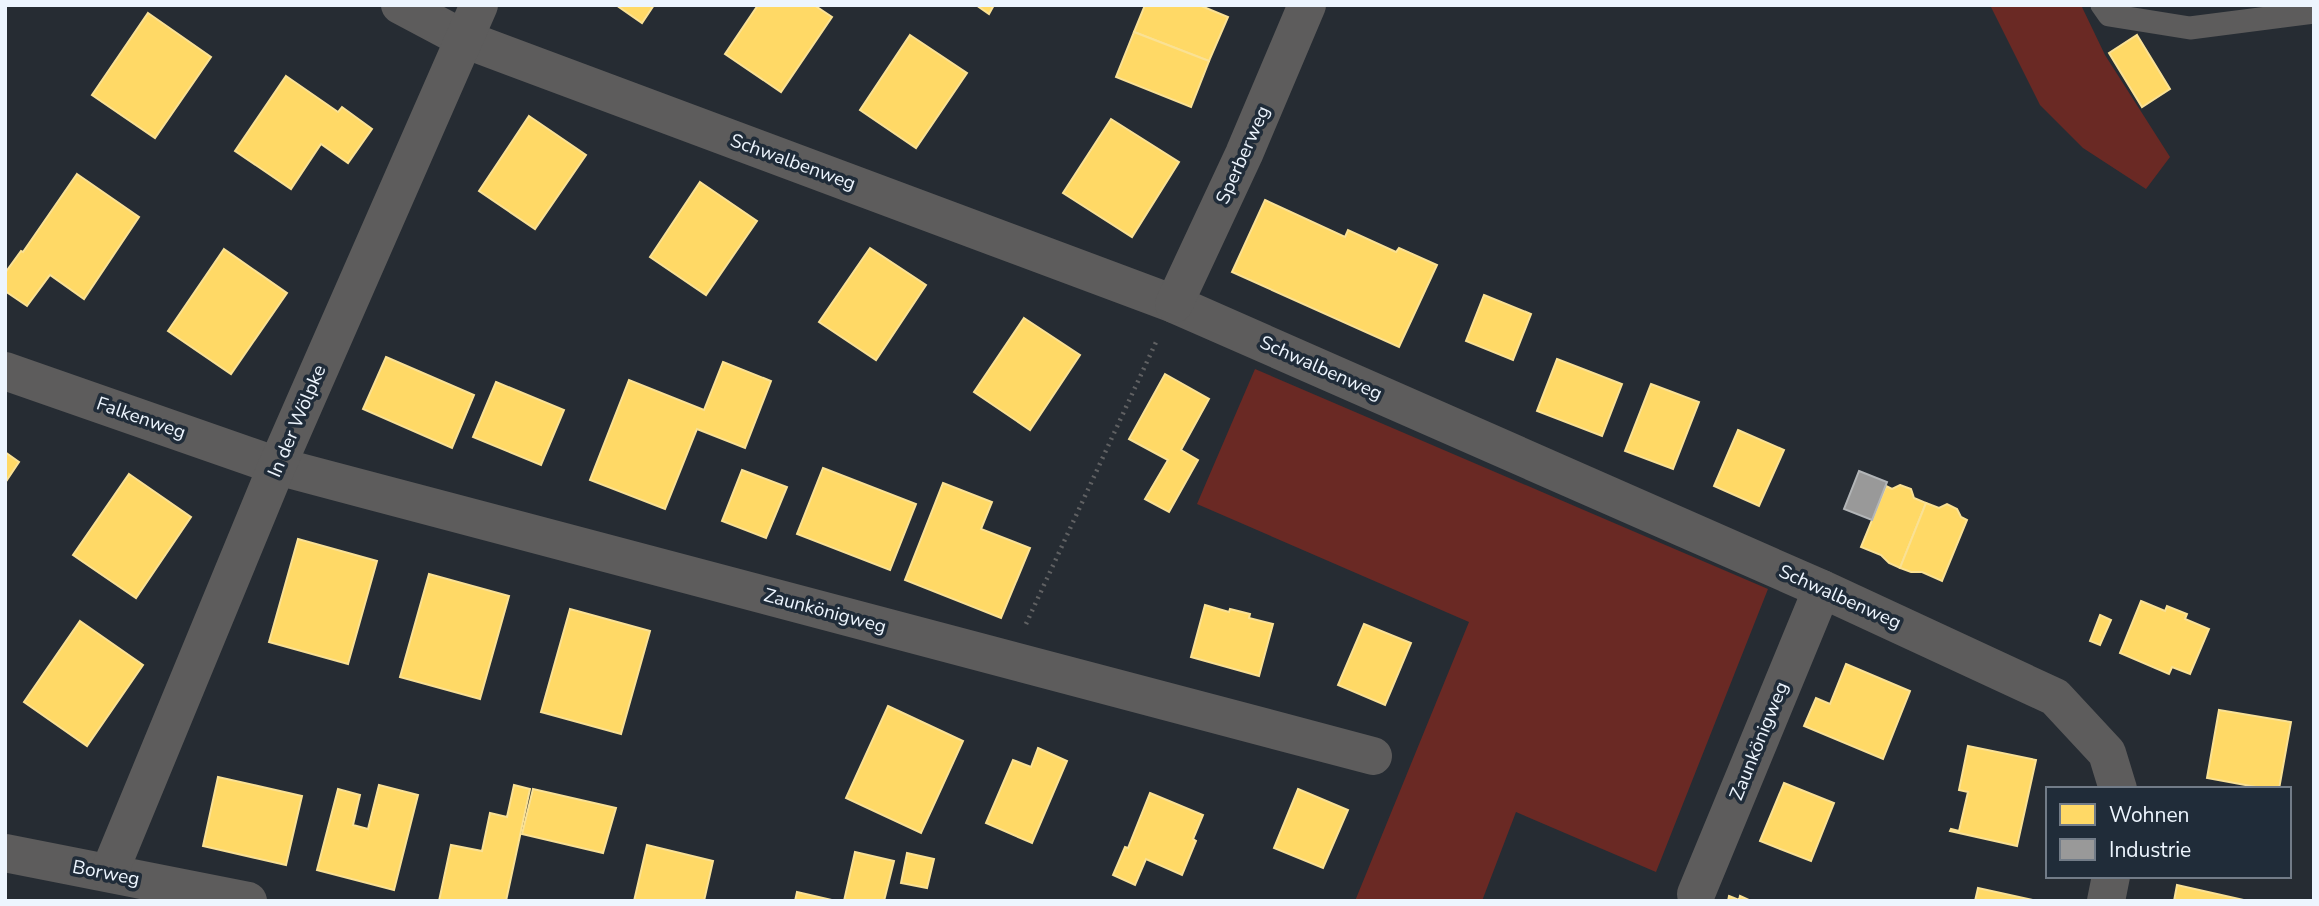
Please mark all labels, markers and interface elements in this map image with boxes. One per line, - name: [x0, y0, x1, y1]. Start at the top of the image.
- street label: Sperberweg: [1210, 102, 1276, 208]
- street label: Schwalbenweg: [727, 127, 859, 197]
- street label: Schwalbenweg: [1256, 329, 1386, 407]
- street label: In der Wölpke: [262, 361, 332, 481]
- street label: Falkenweg: [93, 391, 189, 445]
- street label: Schwalbenweg: [1775, 558, 1905, 636]
- street label: Zaunkönigweg: [761, 582, 889, 640]
- street label: Zaunkönigweg: [1723, 678, 1795, 804]
- legend: [2046, 787, 2291, 878]
- text: Wohnen: [2109, 801, 2190, 829]
- text: Industrie: [2109, 836, 2191, 864]
- street label: Borweg: [70, 854, 142, 892]

